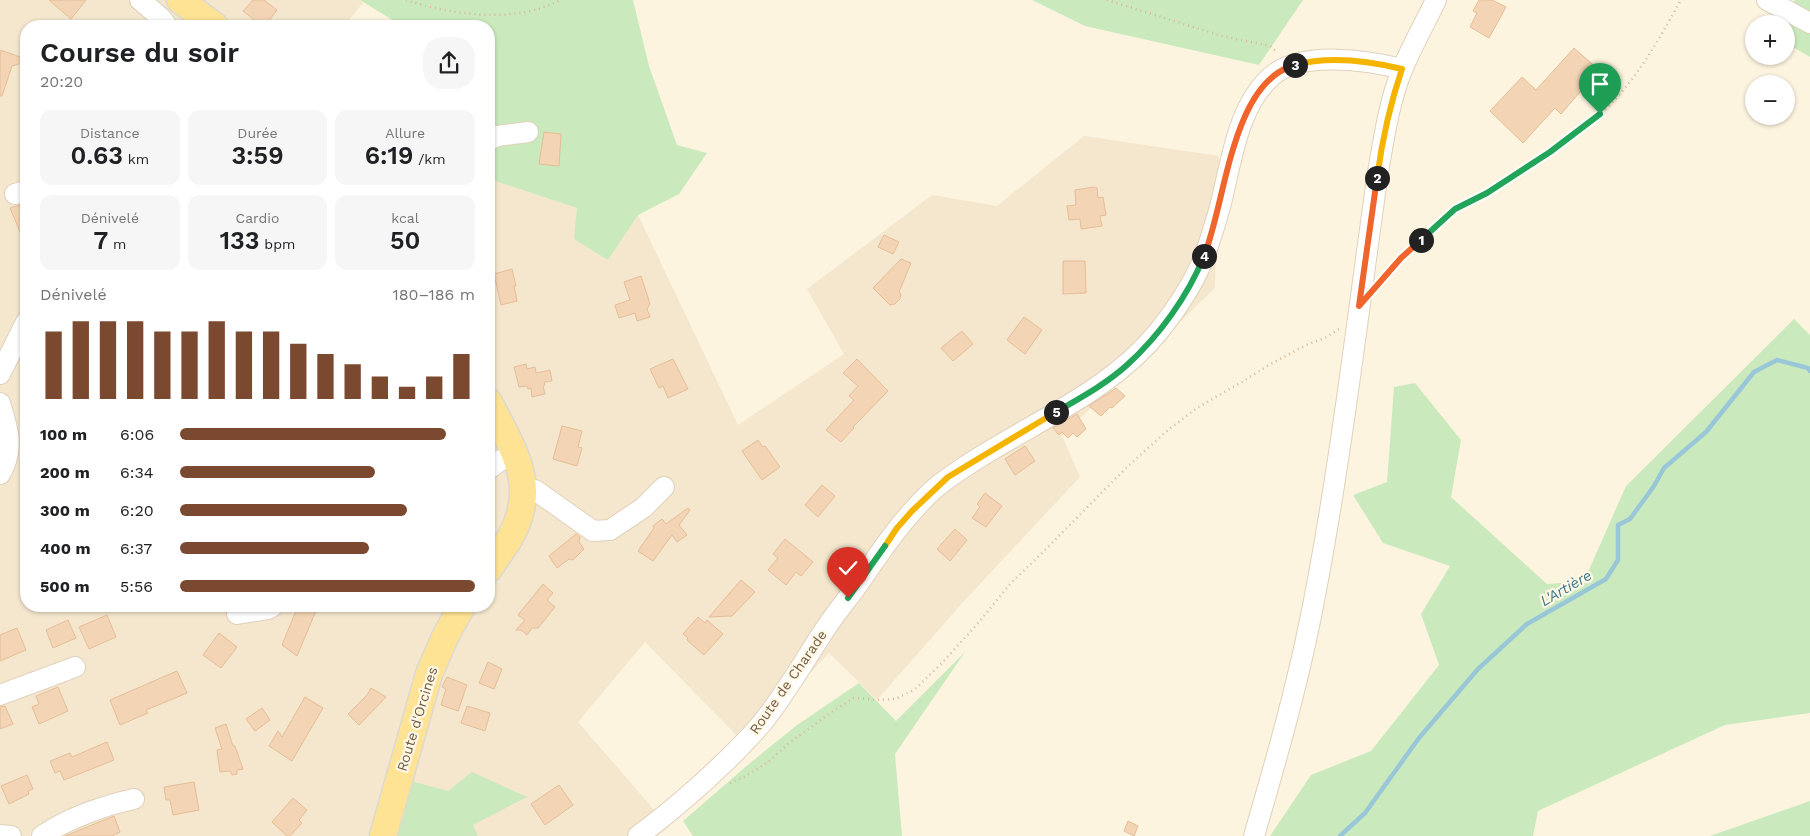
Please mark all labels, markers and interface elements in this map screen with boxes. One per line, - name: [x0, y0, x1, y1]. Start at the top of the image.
- map controls: [1745, 15, 1795, 125]
- button: +: [1745, 15, 1795, 65]
- text: Course du soir: [40, 36, 239, 69]
- button: share: [423, 37, 475, 89]
- pin: 3: [1282, 52, 1308, 78]
- text: 3: [1291, 57, 1300, 73]
- pin: [1579, 63, 1621, 114]
- icon: arrive: [1586, 70, 1614, 98]
- text: 20:20: [40, 72, 83, 91]
- button: −: [1745, 75, 1795, 125]
- text: Distance: [80, 125, 140, 141]
- text: Durée: [237, 125, 278, 141]
- text: Allure: [385, 125, 425, 141]
- text: 0.63: [71, 141, 123, 170]
- text: 3:59: [231, 141, 284, 170]
- text: 6:19: [365, 141, 413, 170]
- text: km: [123, 151, 149, 167]
- text: /km: [413, 151, 446, 167]
- pin: 2: [1364, 166, 1390, 190]
- text: 2: [1373, 170, 1382, 186]
- text: Dénivelé: [81, 210, 139, 226]
- text: Cardio: [236, 210, 279, 226]
- text: kcal: [391, 210, 419, 226]
- text: 7: [93, 226, 108, 255]
- text: 133: [220, 226, 260, 255]
- text: 50: [390, 226, 420, 255]
- pin: 1: [1408, 228, 1434, 252]
- text: 1: [1418, 232, 1425, 248]
- text: m: [108, 236, 126, 252]
- text: bpm: [260, 236, 295, 252]
- pin: 4: [1192, 244, 1216, 268]
- text: 4: [1200, 248, 1209, 264]
- text: Dénivelé: [40, 285, 107, 304]
- text: 180–186 m: [392, 285, 475, 304]
- pin: 5: [1044, 400, 1068, 424]
- text: 5: [1052, 404, 1061, 420]
- text: 100 m: [40, 425, 87, 444]
- text: 6:06: [120, 425, 154, 444]
- text: 200 m: [40, 463, 90, 482]
- text: 6:34: [120, 463, 154, 482]
- text: 300 m: [40, 501, 90, 520]
- text: 6:20: [120, 501, 154, 520]
- text: 400 m: [40, 539, 91, 558]
- text: 6:37: [120, 539, 152, 558]
- pin: [827, 547, 869, 598]
- icon: check: [834, 554, 862, 582]
- water label: L'Artière: [1537, 566, 1595, 610]
- text: 500 m: [40, 577, 90, 596]
- text: 5:56: [120, 577, 153, 596]
- street label: Route de Charade: [746, 627, 830, 737]
- street label: Route d'Orcines: [393, 665, 441, 773]

